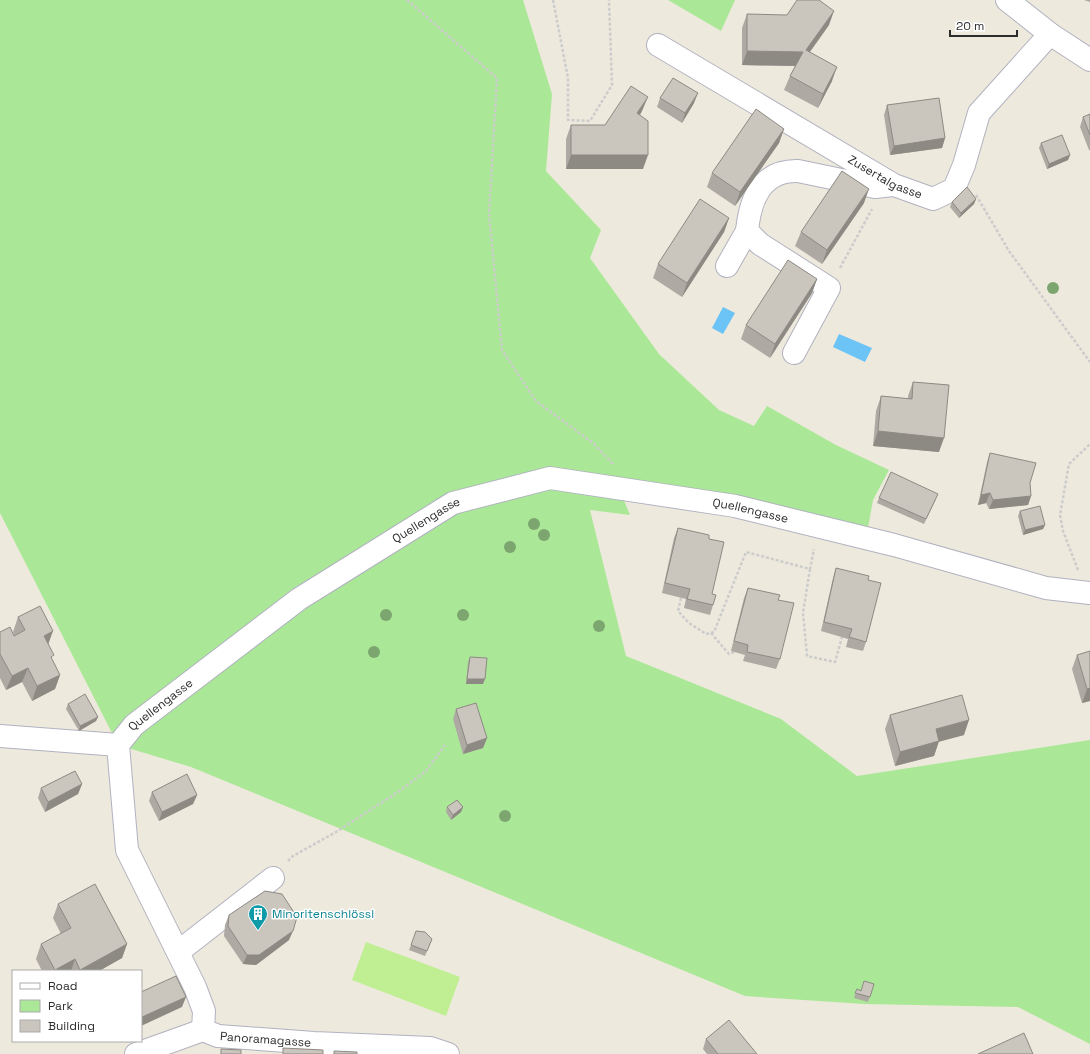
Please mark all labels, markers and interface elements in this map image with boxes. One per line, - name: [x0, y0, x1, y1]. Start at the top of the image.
- scale bar: [950, 12, 1017, 38]
- text: 20 m: [956, 18, 984, 34]
- street label: Zusertalgasse: [845, 151, 925, 203]
- street label: Quellengasse: [389, 494, 462, 547]
- street label: Quellengasse: [711, 495, 790, 527]
- street label: Quellengasse: [124, 675, 196, 734]
- building icon: Minoritenschlössl: [247, 903, 269, 931]
- place label: Minoritenschlössl: [272, 906, 374, 922]
- legend: [12, 970, 142, 1042]
- text: Road: [48, 978, 77, 994]
- text: Park: [48, 998, 73, 1014]
- text: Building: [48, 1018, 95, 1034]
- street label: Panoramagasse: [219, 1028, 312, 1051]

